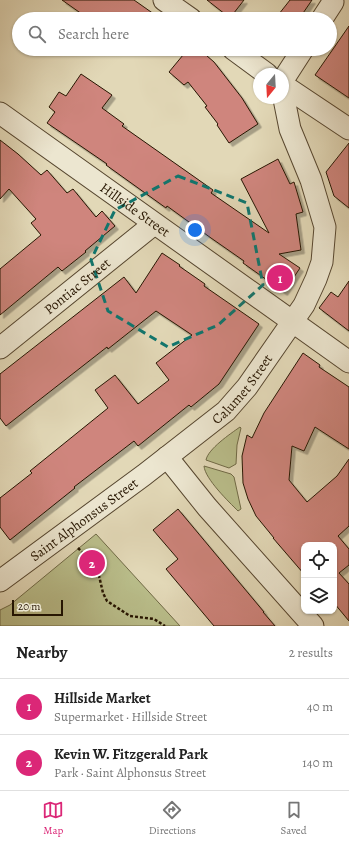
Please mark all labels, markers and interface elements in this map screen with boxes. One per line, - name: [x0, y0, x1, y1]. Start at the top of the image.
- search box: [12, 12, 337, 56]
- icon: search: [26, 23, 48, 45]
- text: Search here: [58, 24, 129, 44]
- north arrow: [253, 68, 289, 104]
- street label: Hillside Street: [96, 178, 174, 242]
- your location: [185, 220, 205, 240]
- street label: Pontiac Street: [40, 254, 115, 319]
- pin: 1: [267, 263, 293, 293]
- street label: Calumet Street: [208, 350, 277, 429]
- street label: Saint Alphonsus Street: [26, 473, 142, 566]
- map controls: [301, 542, 337, 614]
- button: locate: [301, 542, 337, 578]
- pin: 2: [79, 548, 105, 578]
- button: layers: [301, 578, 337, 614]
- scale bar: [12, 598, 63, 617]
- text: 20 m: [18, 599, 40, 614]
- text: Nearby: [16, 641, 67, 664]
- text: 2 results: [289, 644, 333, 661]
- text: Hillside Market: [54, 688, 151, 708]
- text: 1: [27, 698, 31, 715]
- text: 40 m: [307, 698, 333, 715]
- text: Supermarket · Hillside Street: [54, 708, 207, 725]
- text: Kevin W. Fitzgerald Park: [54, 744, 208, 764]
- text: 2: [26, 754, 32, 771]
- text: 140 m: [302, 754, 333, 771]
- text: Park · Saint Alphonsus Street: [54, 764, 206, 781]
- tab: Map: [42, 799, 64, 838]
- tab: Directions: [149, 799, 196, 838]
- tab: Saved: [281, 799, 307, 838]

